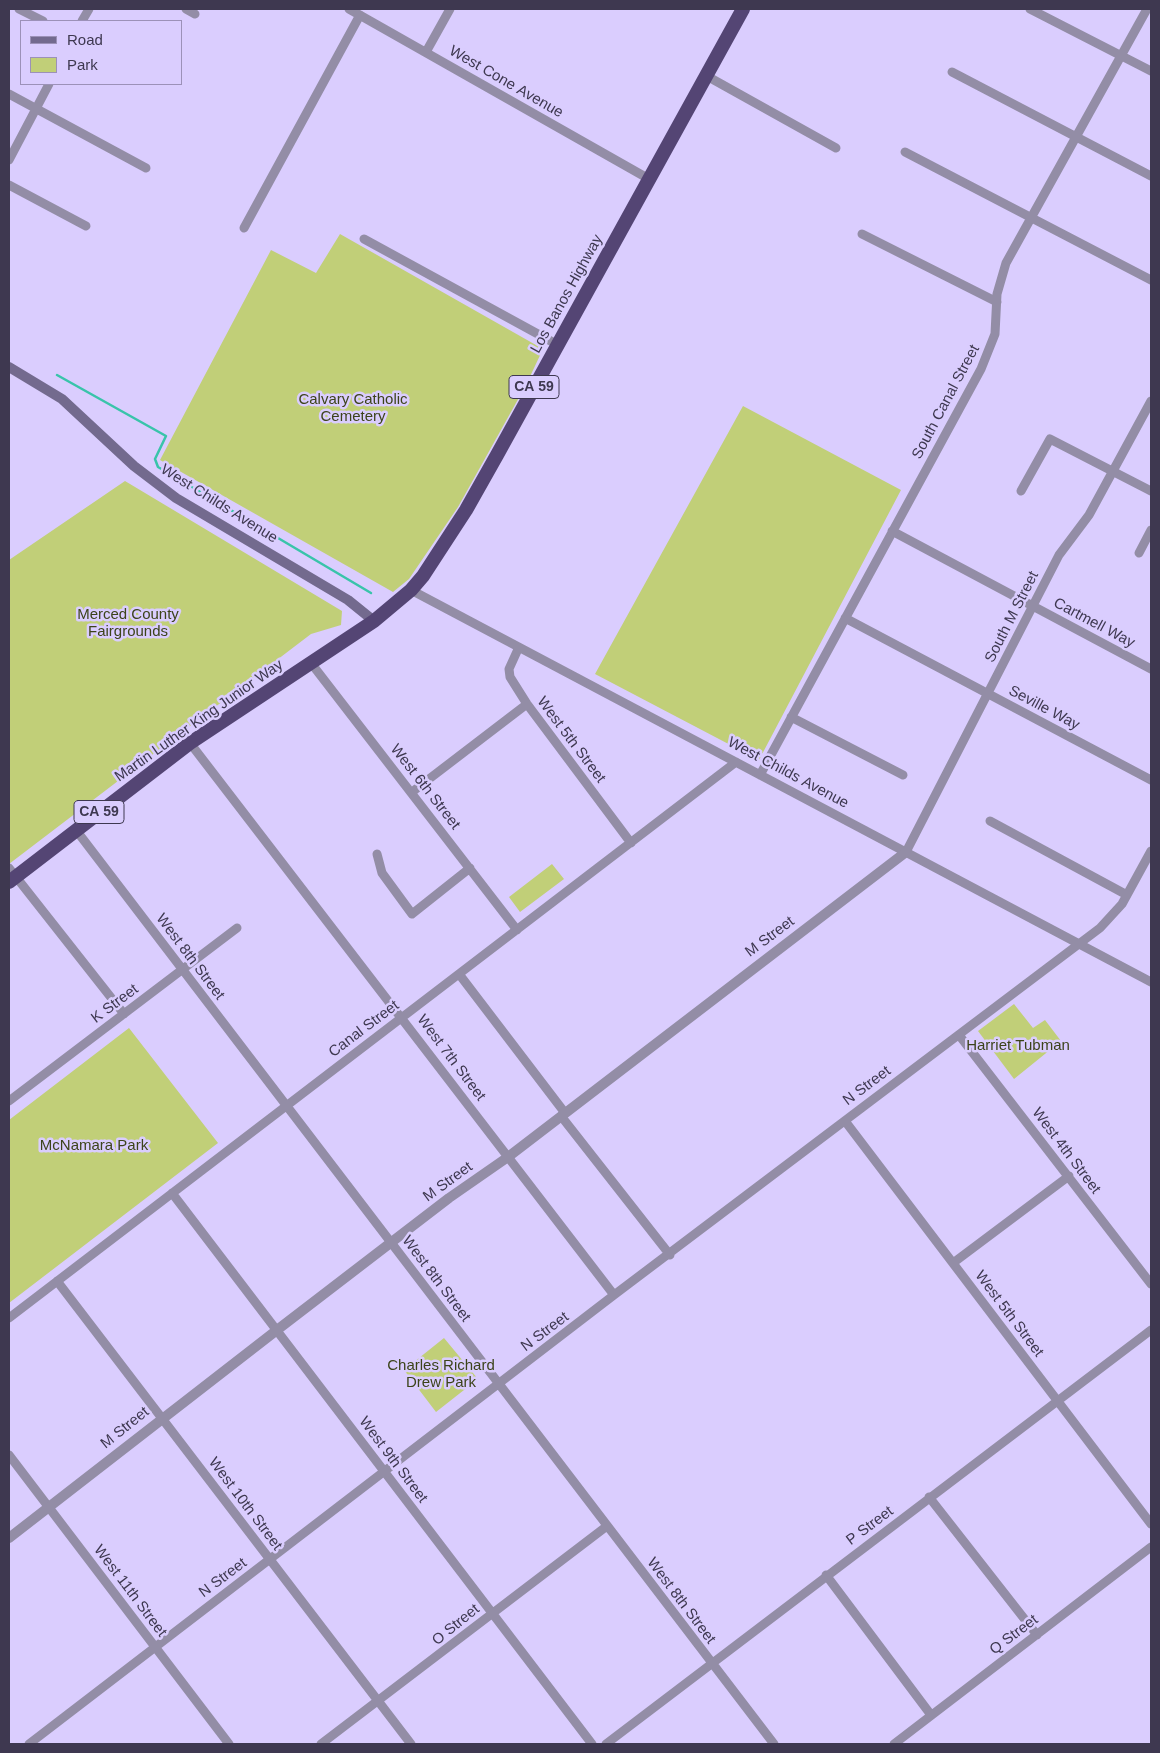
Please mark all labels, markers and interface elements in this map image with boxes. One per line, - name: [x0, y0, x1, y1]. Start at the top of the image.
- legend: [20, 20, 182, 85]
- text: Road: [67, 31, 103, 48]
- street label: West Cone Avenue: [446, 42, 566, 122]
- text: Park: [67, 56, 98, 73]
- street label: Los Banos Highway: [527, 232, 607, 356]
- street label: South Canal Street: [908, 342, 984, 462]
- road number: CA 59: [509, 376, 559, 398]
- park label: Calvary Catholic Cemetery: [298, 391, 408, 426]
- street label: West Childs Avenue: [157, 461, 281, 547]
- street label: South M Street: [981, 568, 1043, 666]
- street label: Cartmell Way: [1050, 594, 1138, 652]
- park label: Merced County Fairgrounds: [77, 606, 179, 641]
- street label: Martin Luther King Junior Way: [111, 656, 287, 786]
- street label: Seville Way: [1005, 682, 1083, 734]
- street label: West 5th Street: [533, 693, 609, 787]
- street label: West Childs Avenue: [724, 733, 852, 813]
- street label: West 6th Street: [386, 741, 464, 833]
- road number: CA 59: [74, 800, 124, 824]
- street label: West 8th Street: [152, 910, 228, 1004]
- street label: M Street: [742, 913, 798, 961]
- street label: K Street: [88, 981, 142, 1027]
- street label: Canal Street: [325, 997, 403, 1061]
- street label: West 7th Street: [413, 1011, 489, 1105]
- park label: Harriet Tubman: [966, 1037, 1070, 1055]
- street label: N Street: [840, 1062, 894, 1110]
- street label: West 4th Street: [1028, 1104, 1104, 1198]
- park label: McNamara Park: [40, 1137, 148, 1155]
- street label: M Street: [420, 1158, 476, 1206]
- street label: West 8th Street: [398, 1232, 474, 1326]
- street label: West 5th Street: [971, 1267, 1047, 1361]
- street label: N Street: [518, 1308, 572, 1356]
- park label: Charles Richard Drew Park: [387, 1357, 495, 1392]
- street label: M Street: [97, 1403, 153, 1453]
- street label: West 9th Street: [355, 1413, 431, 1507]
- street label: West 10th Street: [204, 1454, 286, 1554]
- street label: P Street: [843, 1503, 897, 1549]
- street label: West 11th Street: [90, 1542, 170, 1640]
- street label: N Street: [196, 1554, 250, 1602]
- street label: West 8th Street: [643, 1554, 719, 1648]
- street label: O Street: [429, 1600, 483, 1650]
- street label: Q Street: [986, 1611, 1042, 1659]

